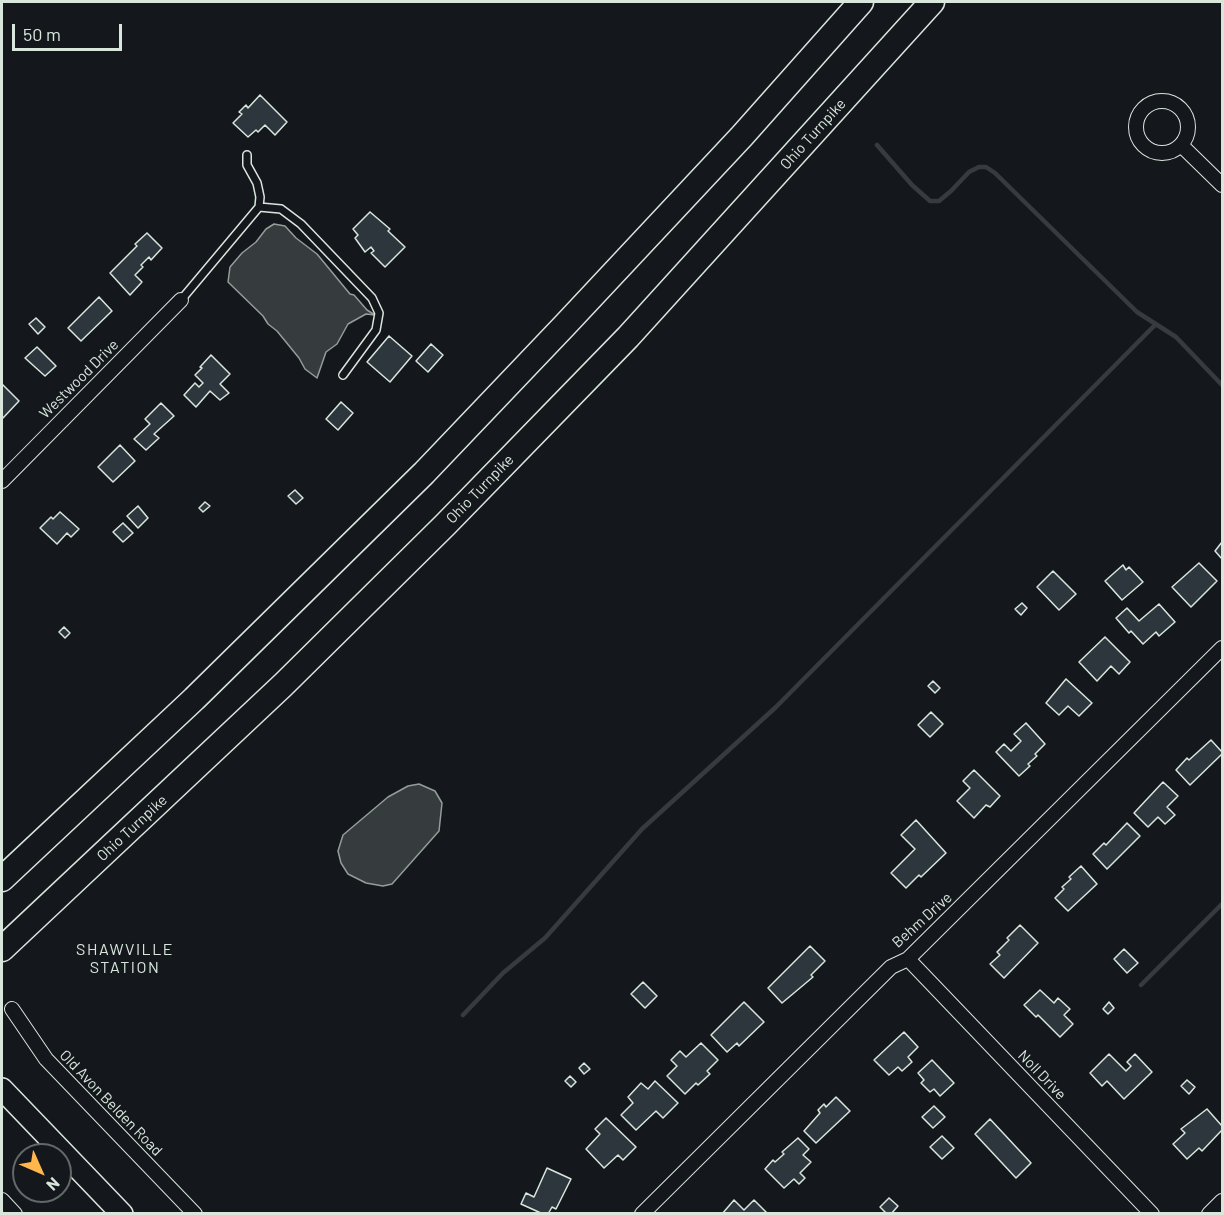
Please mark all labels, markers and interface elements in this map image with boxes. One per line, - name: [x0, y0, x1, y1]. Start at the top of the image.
- scale bar: [15, 12, 124, 50]
- text: 50 m: [23, 23, 61, 45]
- street label: Ohio Turnpike: [776, 95, 850, 173]
- street label: Westwood Drive: [36, 336, 122, 422]
- street label: Ohio Turnpike: [443, 451, 517, 527]
- street label: Ohio Turnpike: [93, 791, 171, 865]
- street label: Behm Drive: [888, 888, 956, 952]
- district label: SHAWVILLE STATION: [76, 940, 174, 978]
- street label: Old Avon Belden Road: [56, 1046, 166, 1160]
- street label: Noll Drive: [1014, 1047, 1070, 1103]
- north arrow: [12, 1143, 72, 1203]
- text: N: [43, 1174, 64, 1195]

